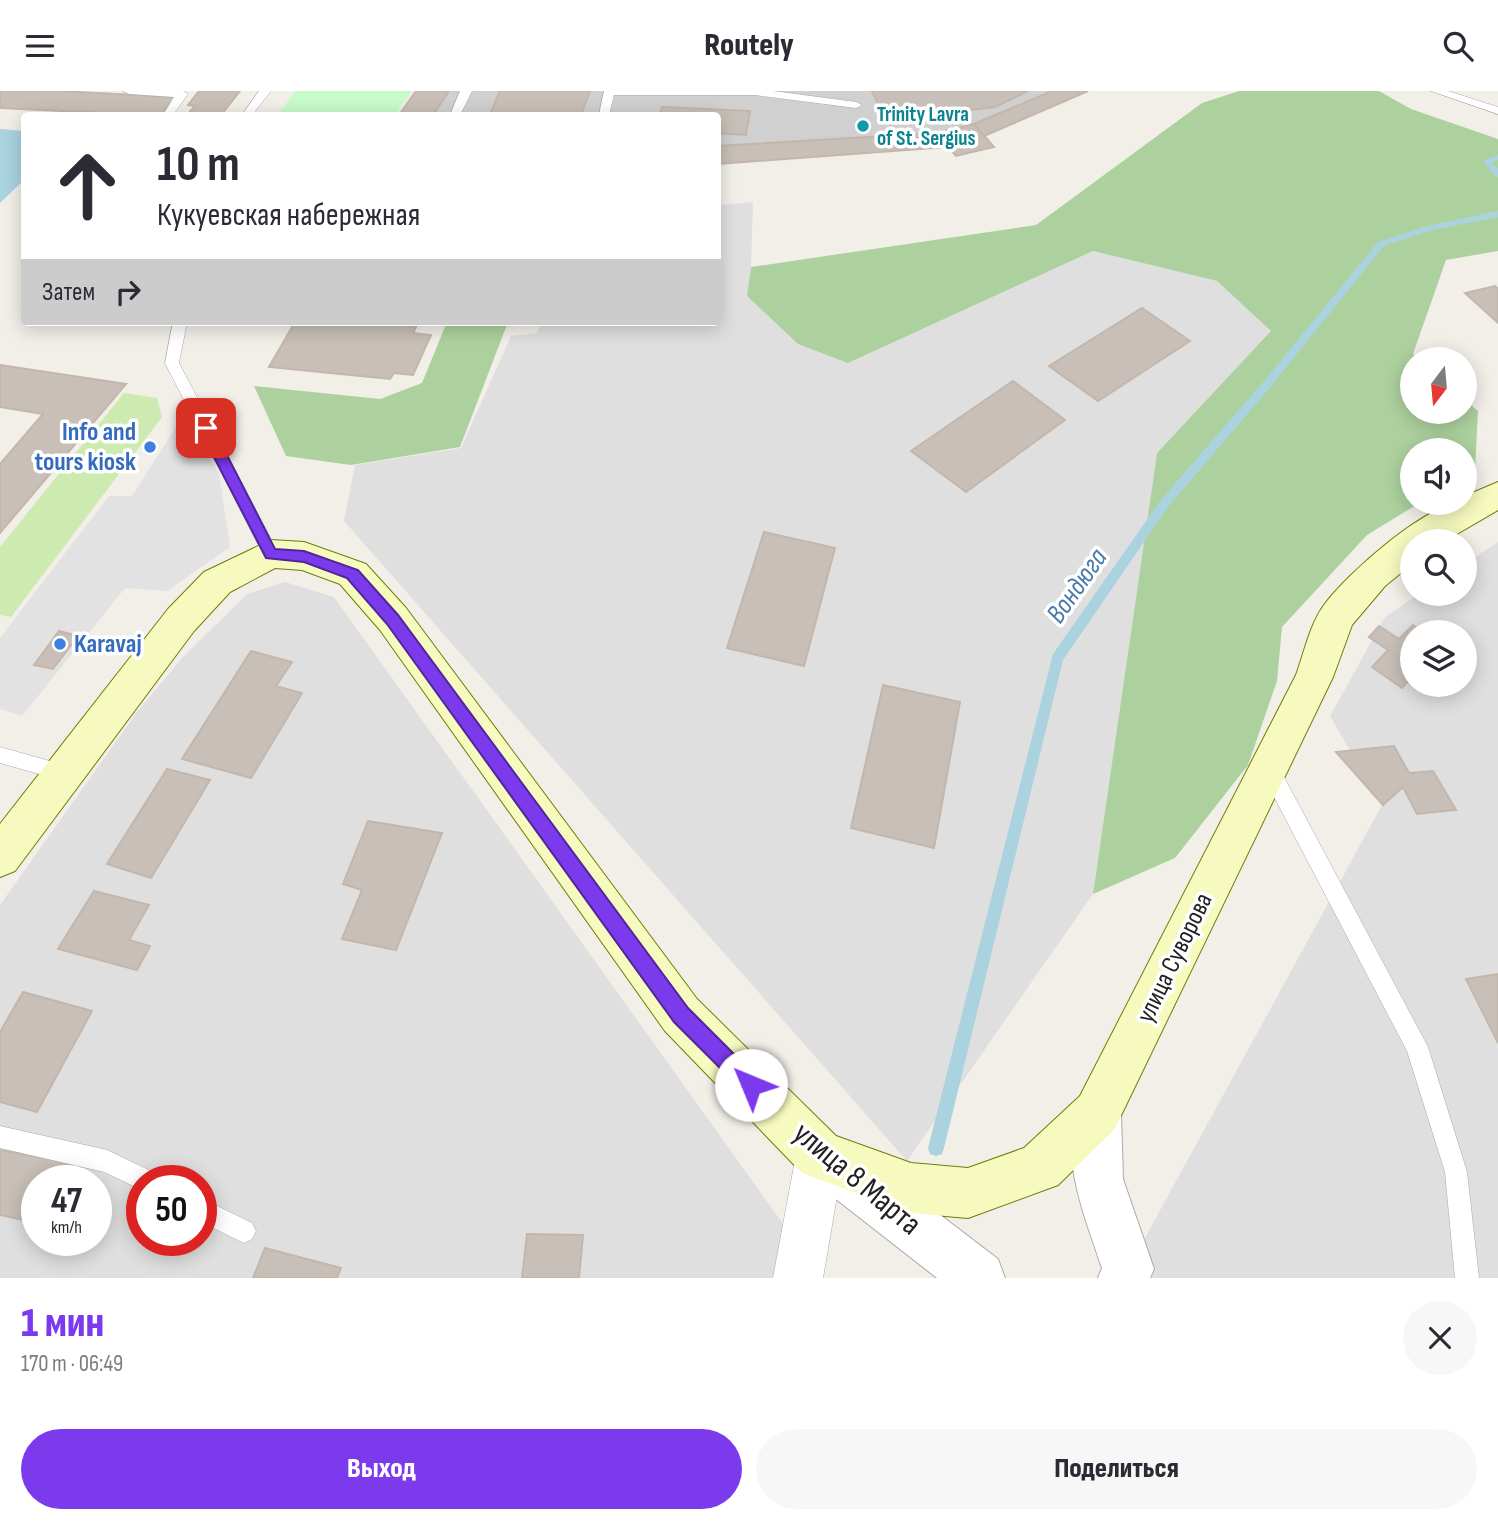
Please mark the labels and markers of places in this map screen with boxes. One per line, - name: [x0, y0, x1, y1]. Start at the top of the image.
- place label: Trinity Lavra of St. Sergius: [877, 102, 975, 151]
- marker: Trinity Lavra of St. Sergius: [855, 118, 871, 134]
- pin: [176, 398, 236, 458]
- place label: Info and tours kiosk: [34, 417, 136, 478]
- marker: Info and tours kiosk: [142, 439, 158, 455]
- place label: Karavaj: [74, 629, 142, 660]
- marker: Karavaj: [52, 636, 68, 652]

